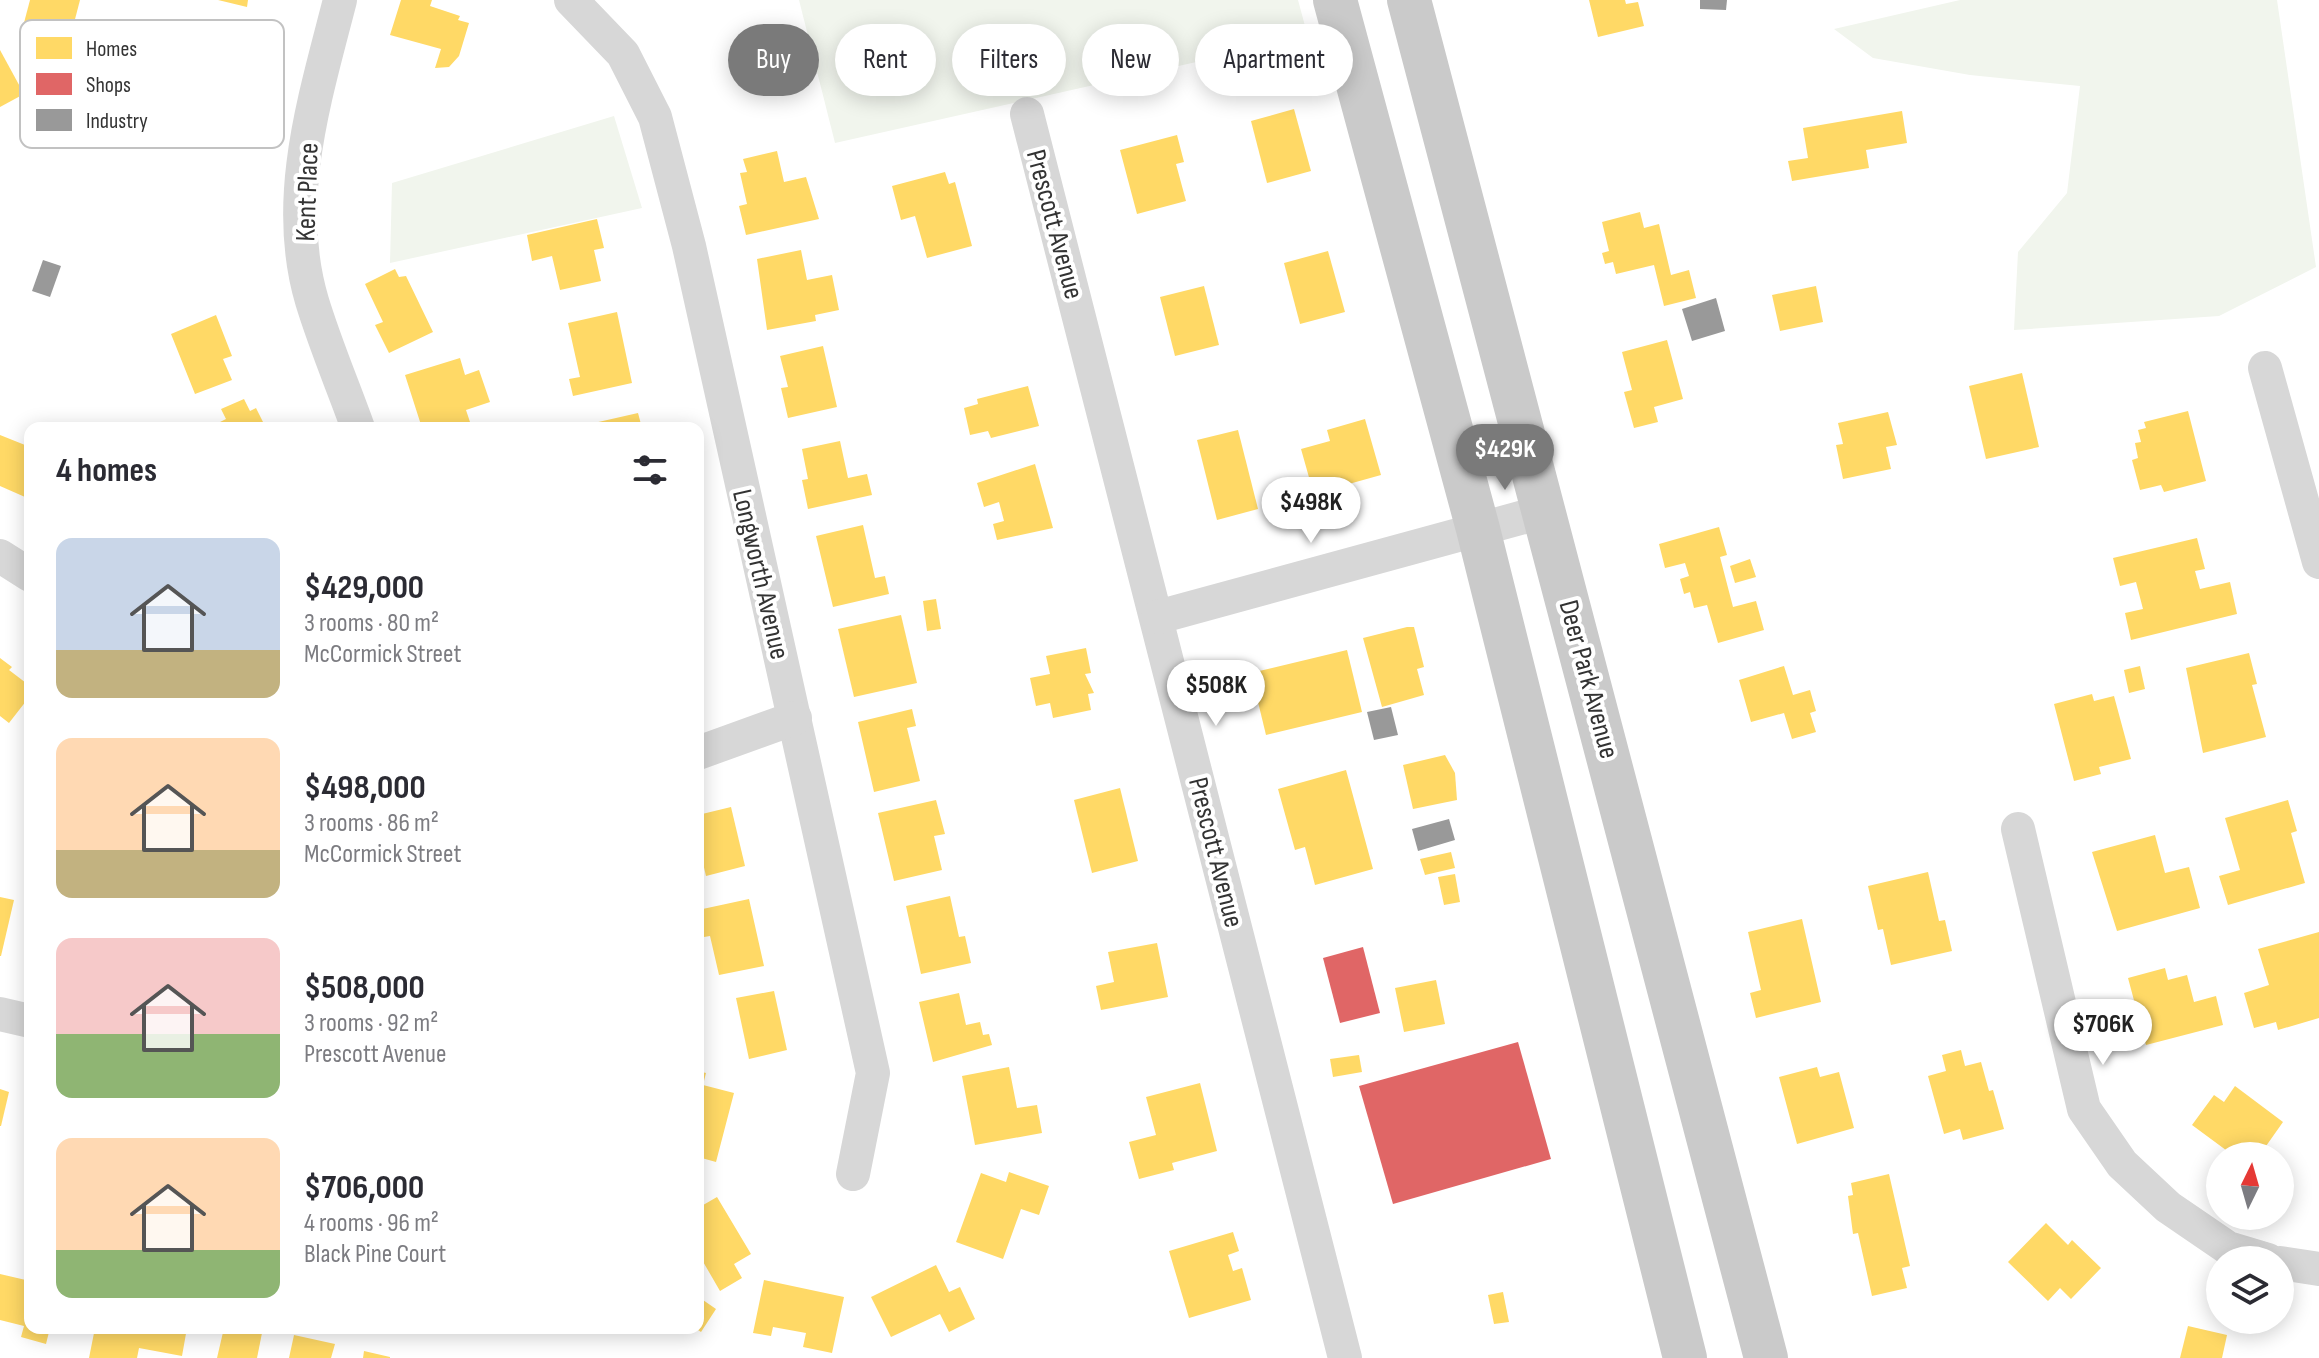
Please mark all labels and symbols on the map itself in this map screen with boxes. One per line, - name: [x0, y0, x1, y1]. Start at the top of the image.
- legend: [20, 20, 284, 148]
- text: Homes: [86, 36, 137, 63]
- text: Shops: [86, 72, 131, 99]
- text: Industry: [86, 108, 148, 135]
- street label: Kent Place: [289, 142, 326, 242]
- street label: Prescott Avenue: [1019, 146, 1090, 303]
- pin: $429K: [1449, 424, 1561, 492]
- pin: $498K: [1255, 477, 1367, 545]
- street label: Longworth Avenue: [725, 486, 796, 663]
- street label: Deer Park Avenue: [1552, 597, 1626, 762]
- pin: $508K: [1160, 660, 1272, 728]
- street label: Prescott Avenue: [1181, 774, 1250, 931]
- pin: $706K: [2047, 999, 2159, 1067]
- north arrow: [2206, 1142, 2294, 1230]

